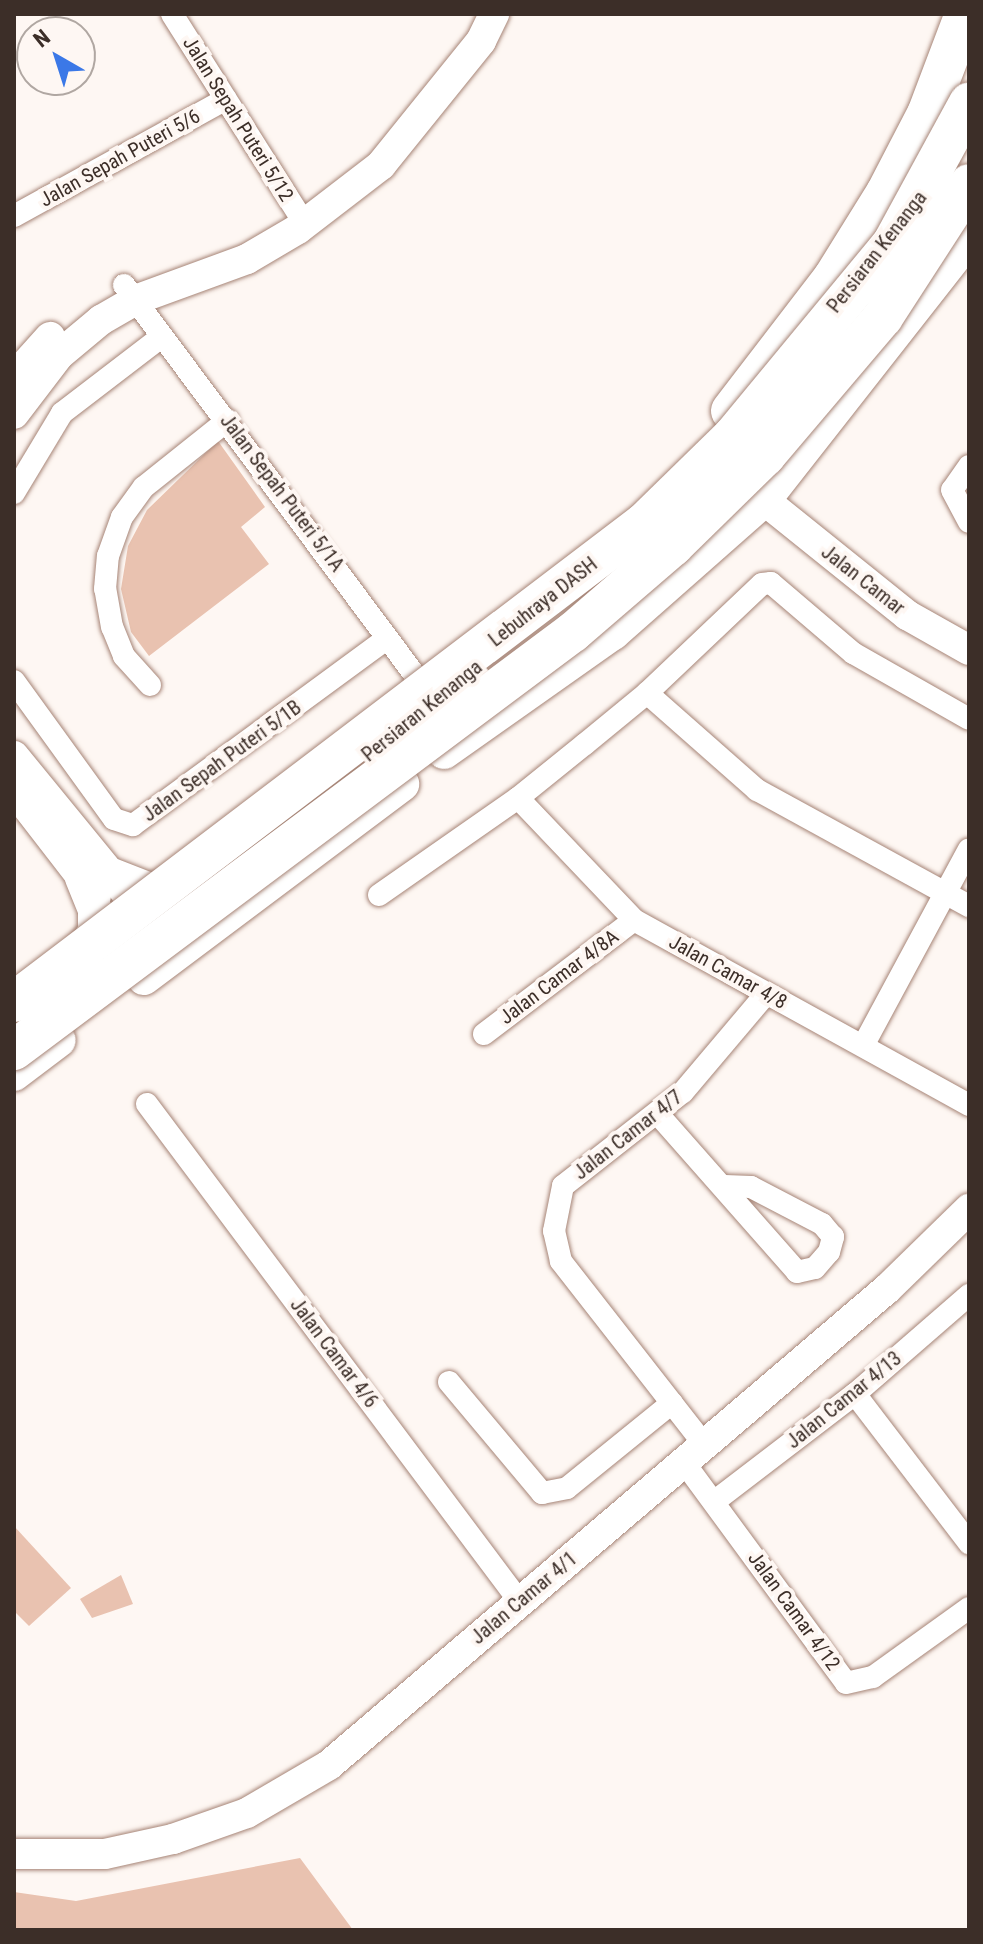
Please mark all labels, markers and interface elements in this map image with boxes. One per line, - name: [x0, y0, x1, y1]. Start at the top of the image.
- north arrow: [16, 16, 96, 96]
- text: N: [29, 25, 55, 52]
- street label: Jalan Sepah Puteri 5/12: [178, 32, 298, 206]
- street label: Jalan Sepah Puteri 5/6: [36, 104, 204, 212]
- street label: Persiaran Kenanga: [822, 186, 932, 318]
- street label: Jalan Sepah Puteri 5/1A: [215, 409, 349, 577]
- street label: Jalan Camar: [816, 540, 910, 620]
- street label: Lebuhraya DASH: [484, 552, 602, 652]
- street label: Persiaran Kenanga: [357, 655, 487, 767]
- street label: Jalan Sepah Puteri 5/1B: [138, 695, 306, 827]
- street label: Jalan Camar 4/8A: [495, 924, 623, 1030]
- street label: Jalan Camar 4/8: [665, 930, 791, 1014]
- street label: Jalan Camar 4/7: [569, 1085, 687, 1185]
- street label: Jalan Camar 4/6: [285, 1293, 383, 1413]
- street label: Jalan Camar 4/13: [782, 1346, 906, 1454]
- street label: Jalan Camar 4/1: [466, 1547, 582, 1649]
- street label: Jalan Camar 4/12: [743, 1547, 845, 1675]

